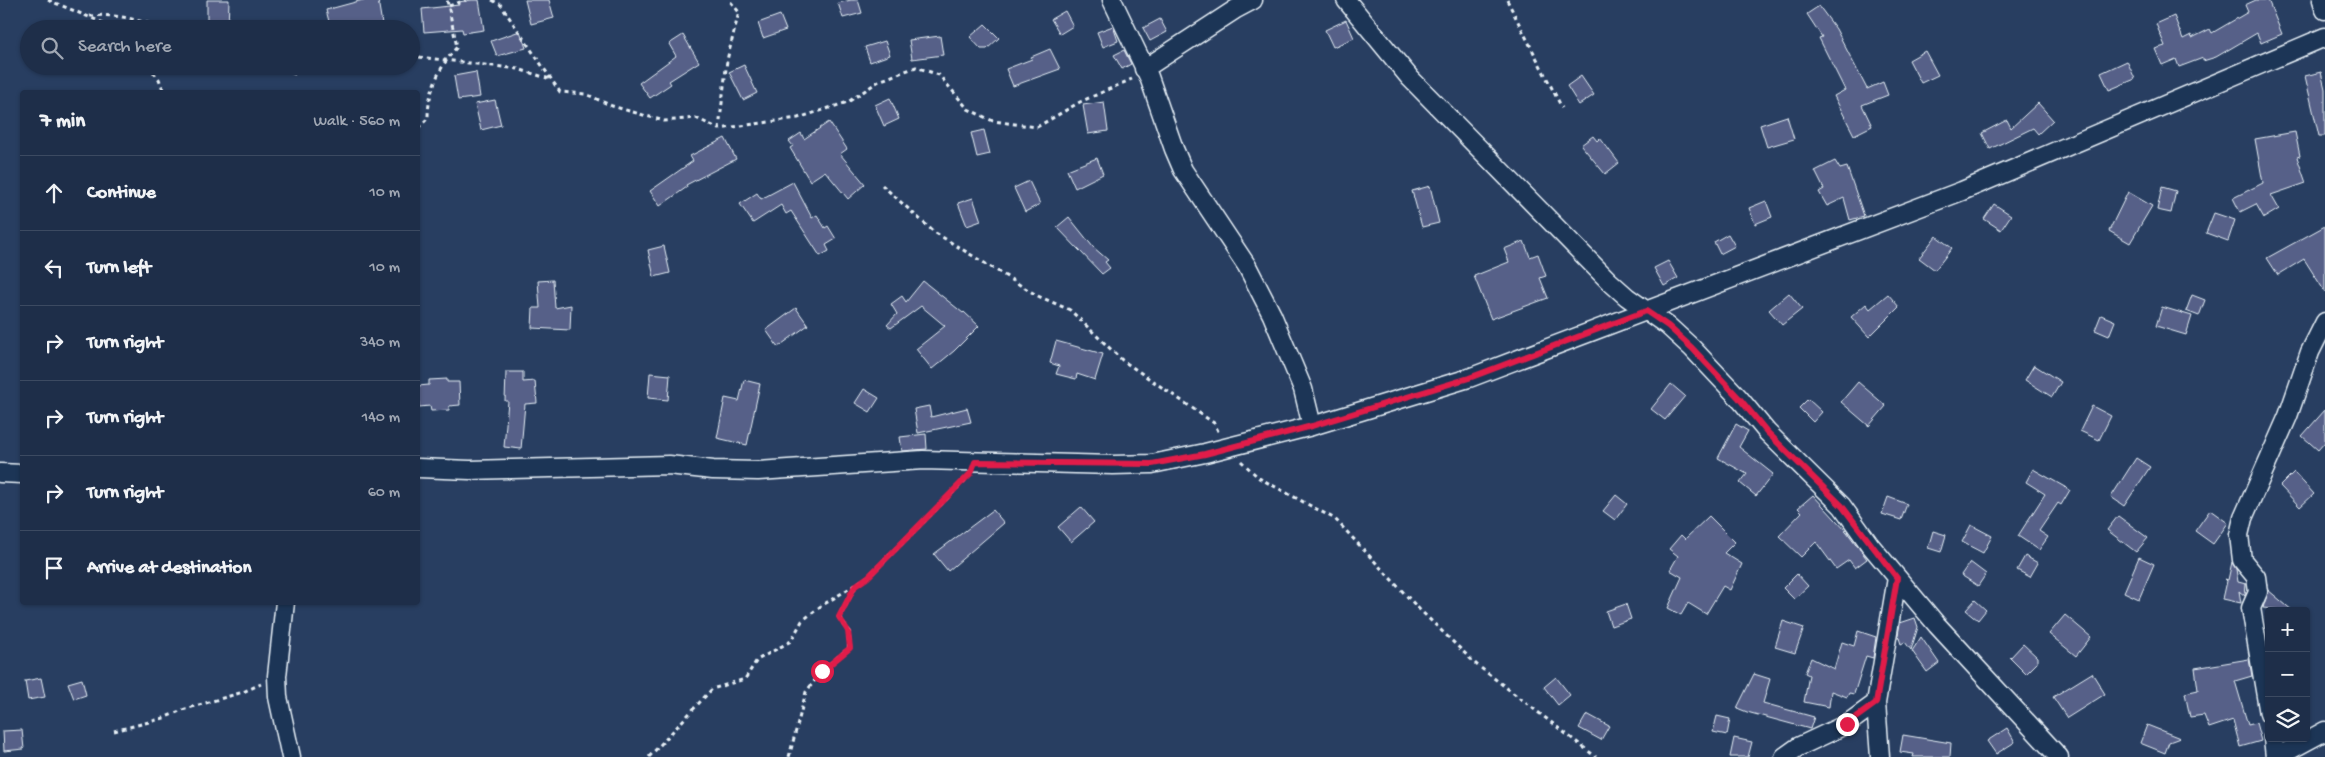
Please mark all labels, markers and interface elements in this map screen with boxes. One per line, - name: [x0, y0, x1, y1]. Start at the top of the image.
- search box: [20, 20, 420, 75]
- icon: search: [38, 34, 66, 62]
- text: Search here: [78, 36, 172, 59]
- text: 7 min: [40, 110, 85, 135]
- text: Walk · 560 m: [314, 113, 400, 132]
- icon: ahead: [40, 179, 68, 207]
- text: Continue: [87, 182, 156, 205]
- text: 10 m: [369, 184, 400, 203]
- icon: left: [40, 254, 68, 282]
- text: Turn left: [87, 257, 151, 280]
- text: 10 m: [369, 259, 400, 278]
- icon: right: [40, 329, 68, 357]
- text: Turn right: [87, 332, 163, 355]
- text: 340 m: [360, 334, 400, 353]
- icon: right: [40, 404, 68, 432]
- text: Turn right: [87, 407, 163, 430]
- text: 140 m: [362, 409, 400, 428]
- icon: right: [40, 479, 68, 507]
- text: Turn right: [87, 482, 163, 505]
- text: 60 m: [368, 484, 400, 503]
- icon: arrive: [40, 554, 68, 582]
- text: Arrive at destination: [87, 557, 251, 580]
- map controls: [2265, 607, 2310, 742]
- button: +: [2265, 607, 2310, 652]
- button: −: [2265, 652, 2310, 697]
- route start: [811, 660, 834, 683]
- button: layers: [2265, 697, 2310, 742]
- route end: [1836, 713, 1859, 736]

